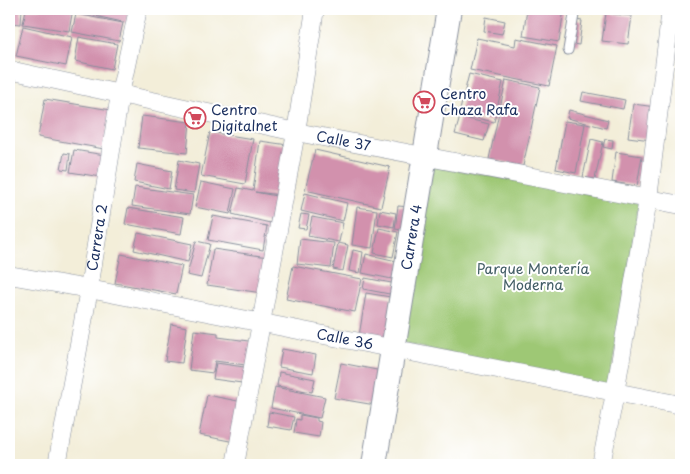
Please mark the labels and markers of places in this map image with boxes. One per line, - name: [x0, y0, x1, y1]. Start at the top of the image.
- place label: Centro Chaza Rafa: [440, 83, 518, 120]
- supermarket icon: Centro Chaza Rafa: [412, 90, 436, 114]
- place label: Centro Digitalnet: [211, 99, 278, 136]
- supermarket icon: Centro Digitalnet: [183, 106, 207, 130]

